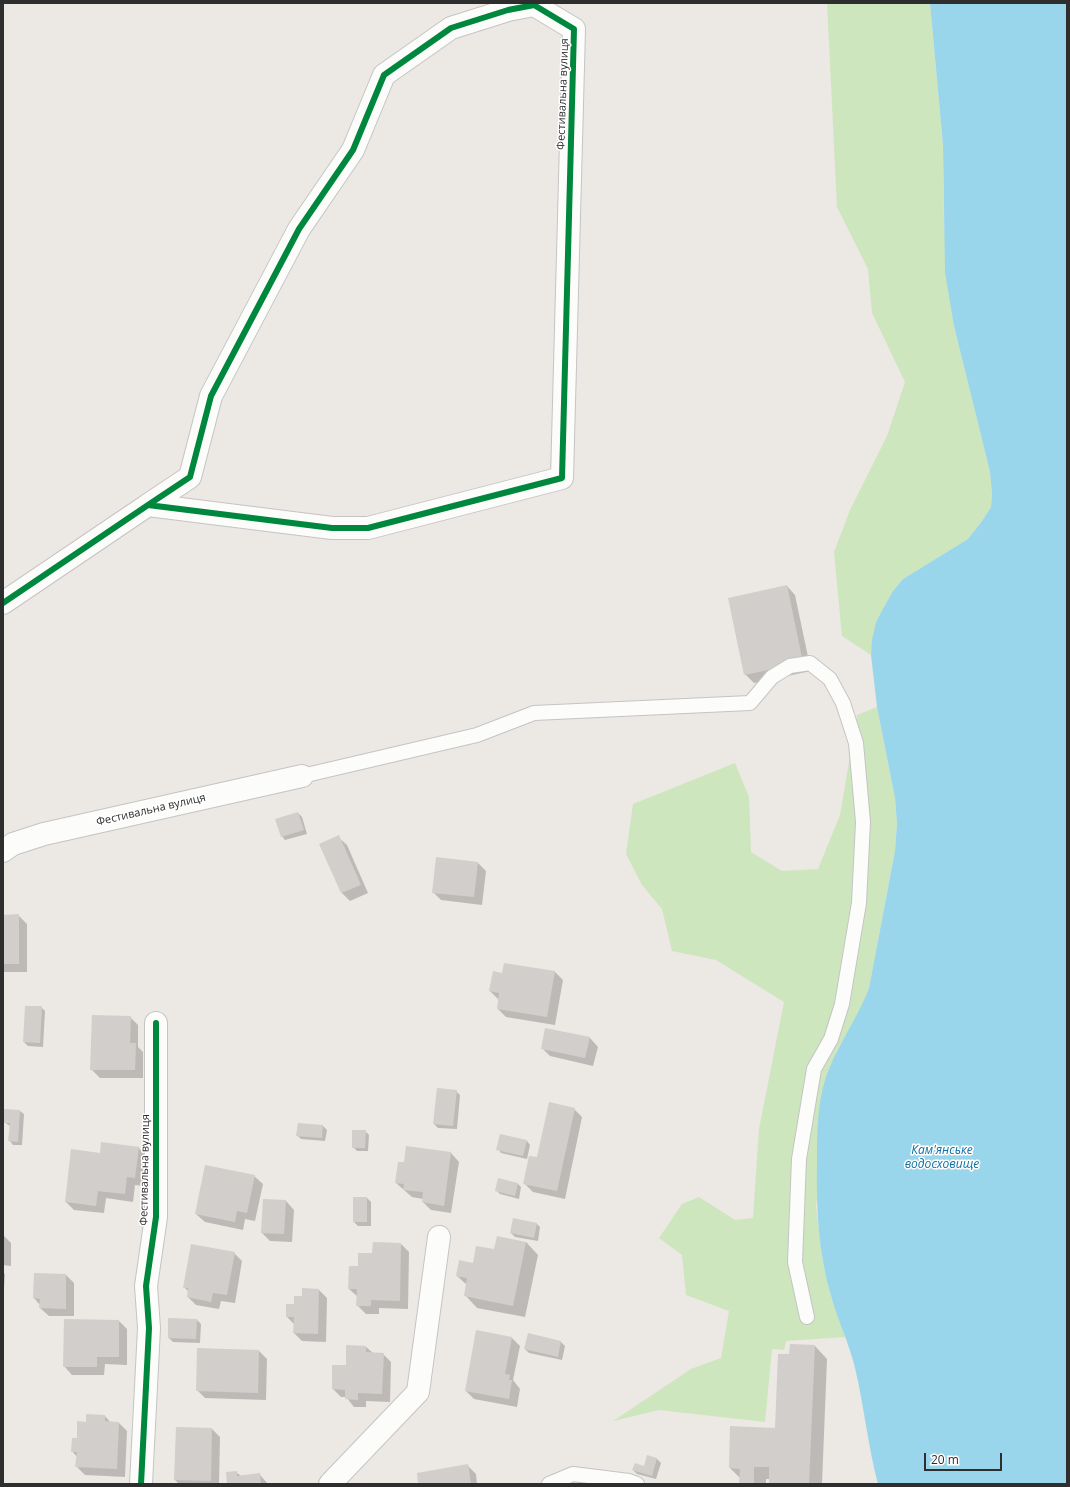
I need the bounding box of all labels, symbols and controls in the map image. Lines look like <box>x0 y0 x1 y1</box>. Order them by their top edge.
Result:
street label: Фестивальна вулиця <box>554 38 572 150</box>
street label: Фестивальна вулиця <box>95 791 207 829</box>
street label: Фестивальна вулиця <box>137 1114 153 1226</box>
water label: Кам'янське водосховище <box>905 1144 979 1172</box>
scale bar <box>926 1445 1004 1471</box>
text: 20 m <box>931 1451 959 1468</box>

